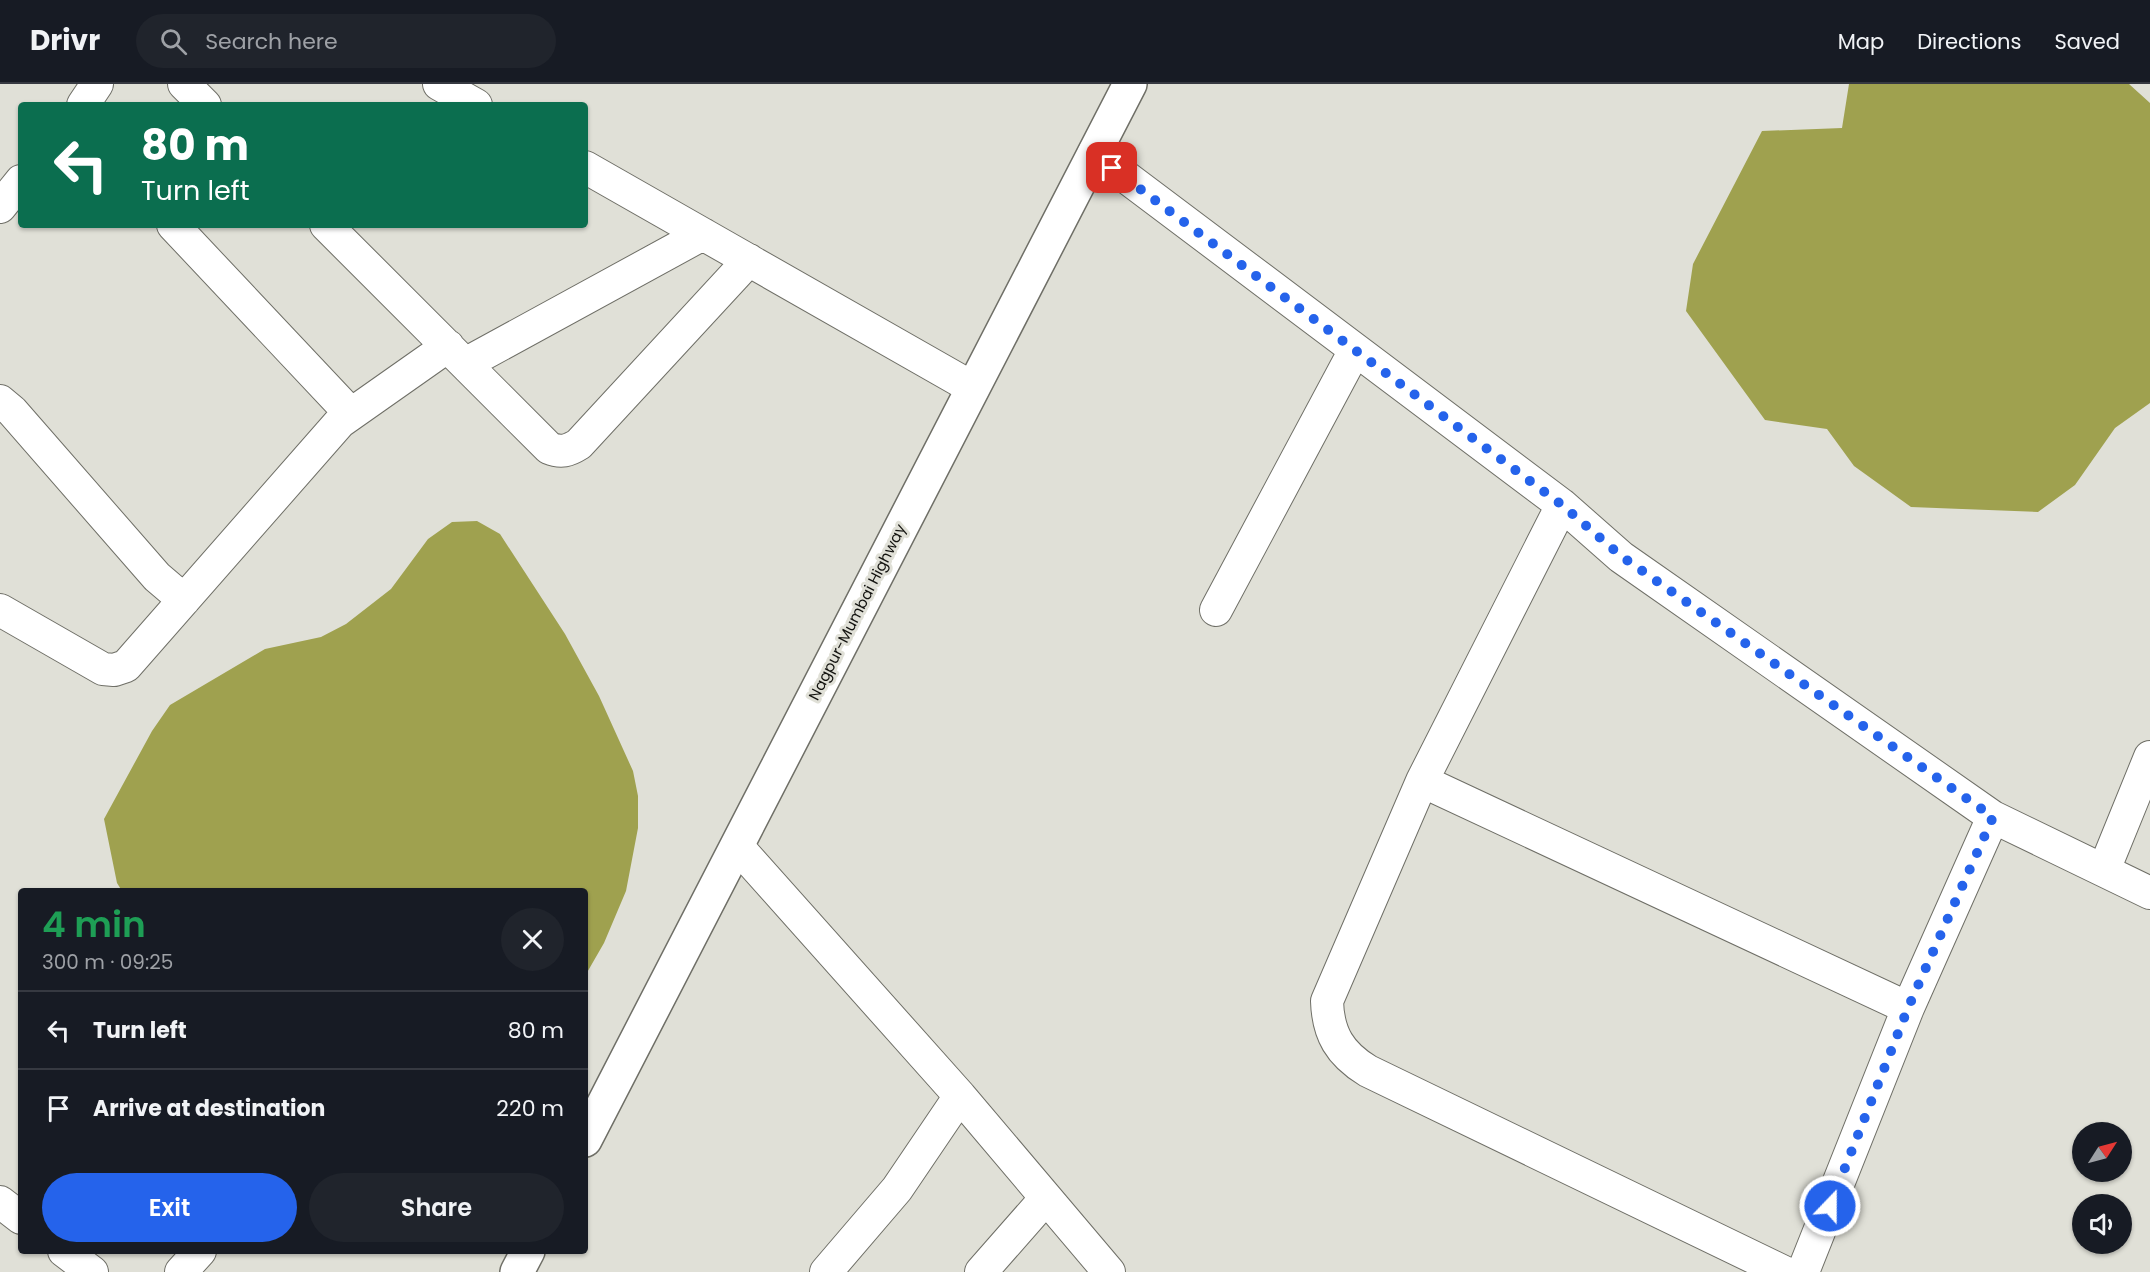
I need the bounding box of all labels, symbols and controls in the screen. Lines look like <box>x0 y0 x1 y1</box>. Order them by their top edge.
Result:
search box <box>136 14 556 68</box>
text: Drivr <box>30 21 100 60</box>
icon: search <box>157 25 190 58</box>
text: Search here <box>205 26 338 57</box>
text: Map <box>1838 27 1884 56</box>
text: Directions <box>1917 27 2021 56</box>
text: Saved <box>2054 27 2120 56</box>
text: 80 m <box>141 116 249 175</box>
icon: left <box>42 126 120 204</box>
pin <box>1086 142 1137 193</box>
icon: arrive <box>1095 151 1128 184</box>
text: Turn left <box>141 172 250 209</box>
street label: Nagpur-Mumbai Highway <box>803 520 911 704</box>
text: 4 min <box>42 899 146 950</box>
button: close <box>501 908 564 971</box>
text: 300 m · 09:25 <box>42 948 173 976</box>
icon: left <box>42 1014 75 1047</box>
text: Turn left <box>93 1015 187 1046</box>
text: 80 m <box>508 1015 564 1046</box>
icon: arrive <box>42 1092 75 1125</box>
text: Arrive at destination <box>93 1093 325 1124</box>
text: 220 m <box>496 1093 564 1124</box>
north arrow <box>2072 1122 2132 1182</box>
map controls <box>2072 1122 2132 1254</box>
button: Exit <box>42 1173 297 1242</box>
button: Share <box>309 1173 564 1242</box>
position arrow <box>1798 1174 1862 1238</box>
button: sound <box>2072 1194 2132 1254</box>

